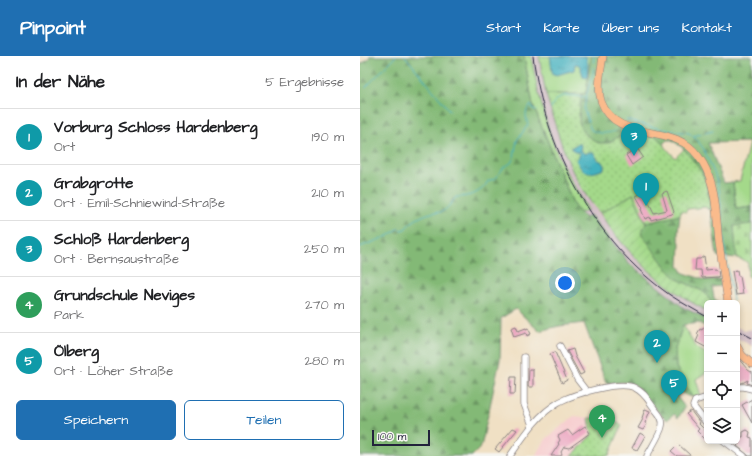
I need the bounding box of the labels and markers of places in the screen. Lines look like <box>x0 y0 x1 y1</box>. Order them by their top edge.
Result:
pin: 3 <box>621 123 647 156</box>
pin: 1 <box>633 173 659 206</box>
pin: 2 <box>644 330 670 363</box>
pin: 5 <box>661 370 687 403</box>
pin: 4 <box>589 405 615 438</box>

